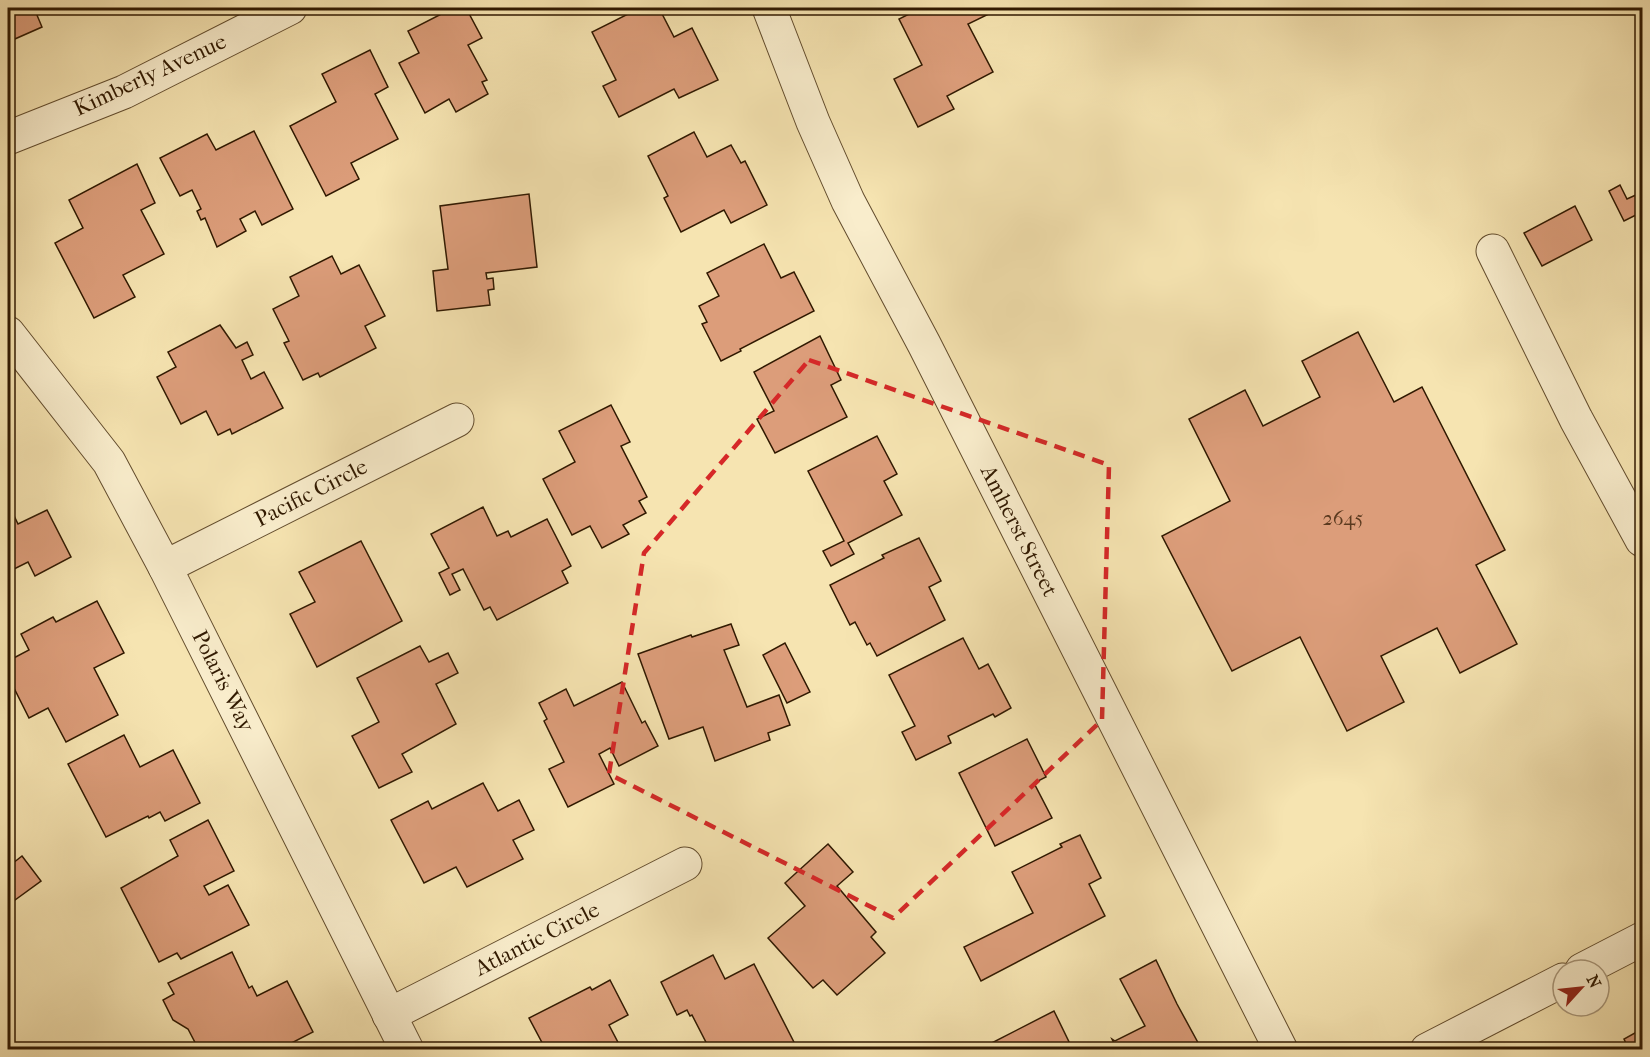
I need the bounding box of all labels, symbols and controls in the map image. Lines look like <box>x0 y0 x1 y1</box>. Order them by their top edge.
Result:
street label: Kimberly Avenue <box>70 28 231 122</box>
street label: Pacific Circle <box>250 453 372 532</box>
street label: Amherst Street <box>974 460 1063 601</box>
house number: 2645 <box>1323 507 1363 530</box>
street label: Polaris Way <box>186 626 260 737</box>
street label: Atlantic Circle <box>469 896 604 982</box>
north arrow <box>1551 958 1611 1018</box>
text: N <box>1583 972 1606 992</box>

